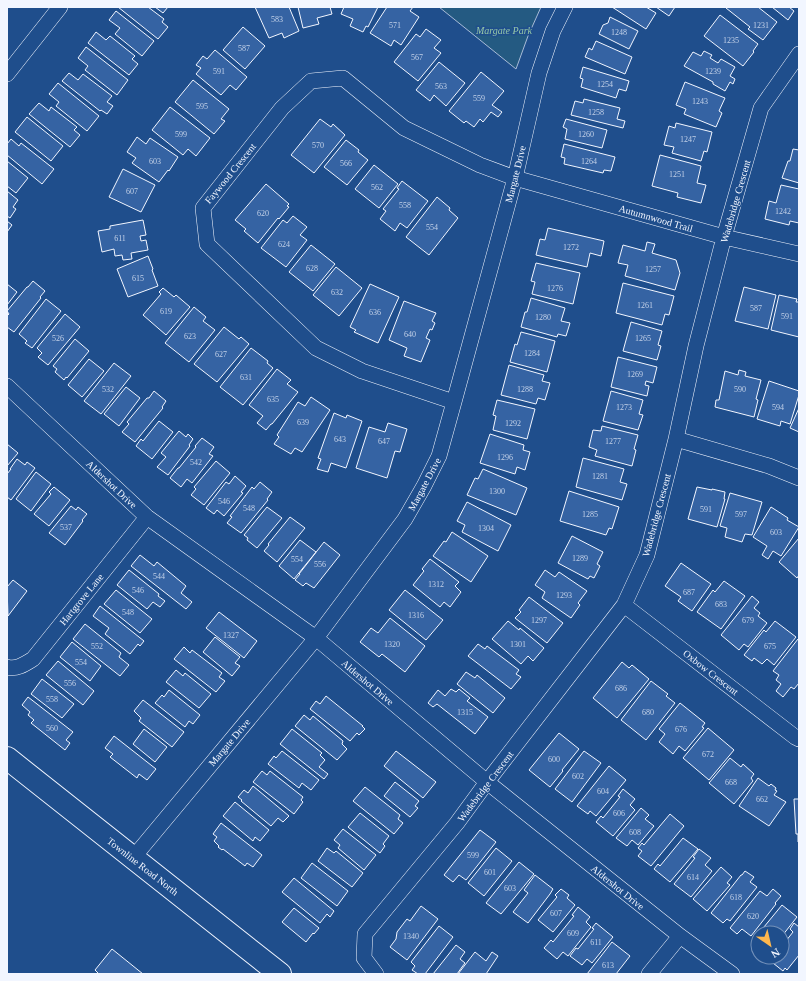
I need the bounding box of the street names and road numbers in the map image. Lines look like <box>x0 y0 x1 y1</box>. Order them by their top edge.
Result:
street label: Faywood Crescent <box>203 141 258 206</box>
street label: Margate Drive <box>503 144 528 204</box>
street label: Wadebridge Crescent <box>718 158 753 244</box>
street label: Autumnwood Trail <box>618 203 694 234</box>
street label: Margate Drive <box>406 455 443 513</box>
street label: Aldershot Drive <box>84 458 139 511</box>
street label: Wadebridge Crescent <box>640 472 673 558</box>
street label: Hartgrove Lane <box>57 571 106 627</box>
street label: Oxbow Crescent <box>681 647 741 697</box>
street label: Aldershot Drive <box>339 657 396 708</box>
street label: Margate Drive <box>206 716 253 768</box>
street label: Wadebridge Crescent <box>455 749 516 824</box>
street label: Townline Road North <box>105 835 180 898</box>
street label: Aldershot Drive <box>589 863 647 912</box>

